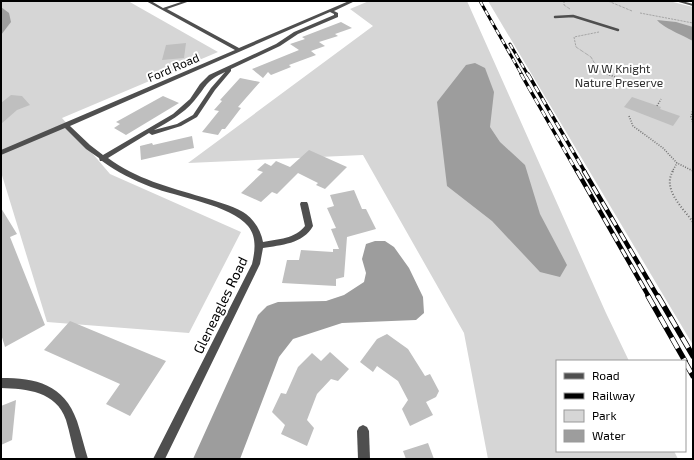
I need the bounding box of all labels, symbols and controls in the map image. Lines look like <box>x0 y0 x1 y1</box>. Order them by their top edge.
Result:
street label: Ford Road <box>145 50 201 84</box>
park label: W W Knight Nature Preserve <box>575 61 663 89</box>
street label: Gleneagles Road <box>189 254 251 356</box>
legend <box>556 360 686 452</box>
text: Road <box>592 368 620 382</box>
text: Railway <box>592 388 636 402</box>
text: Park <box>592 408 617 422</box>
text: Water <box>592 428 626 442</box>

